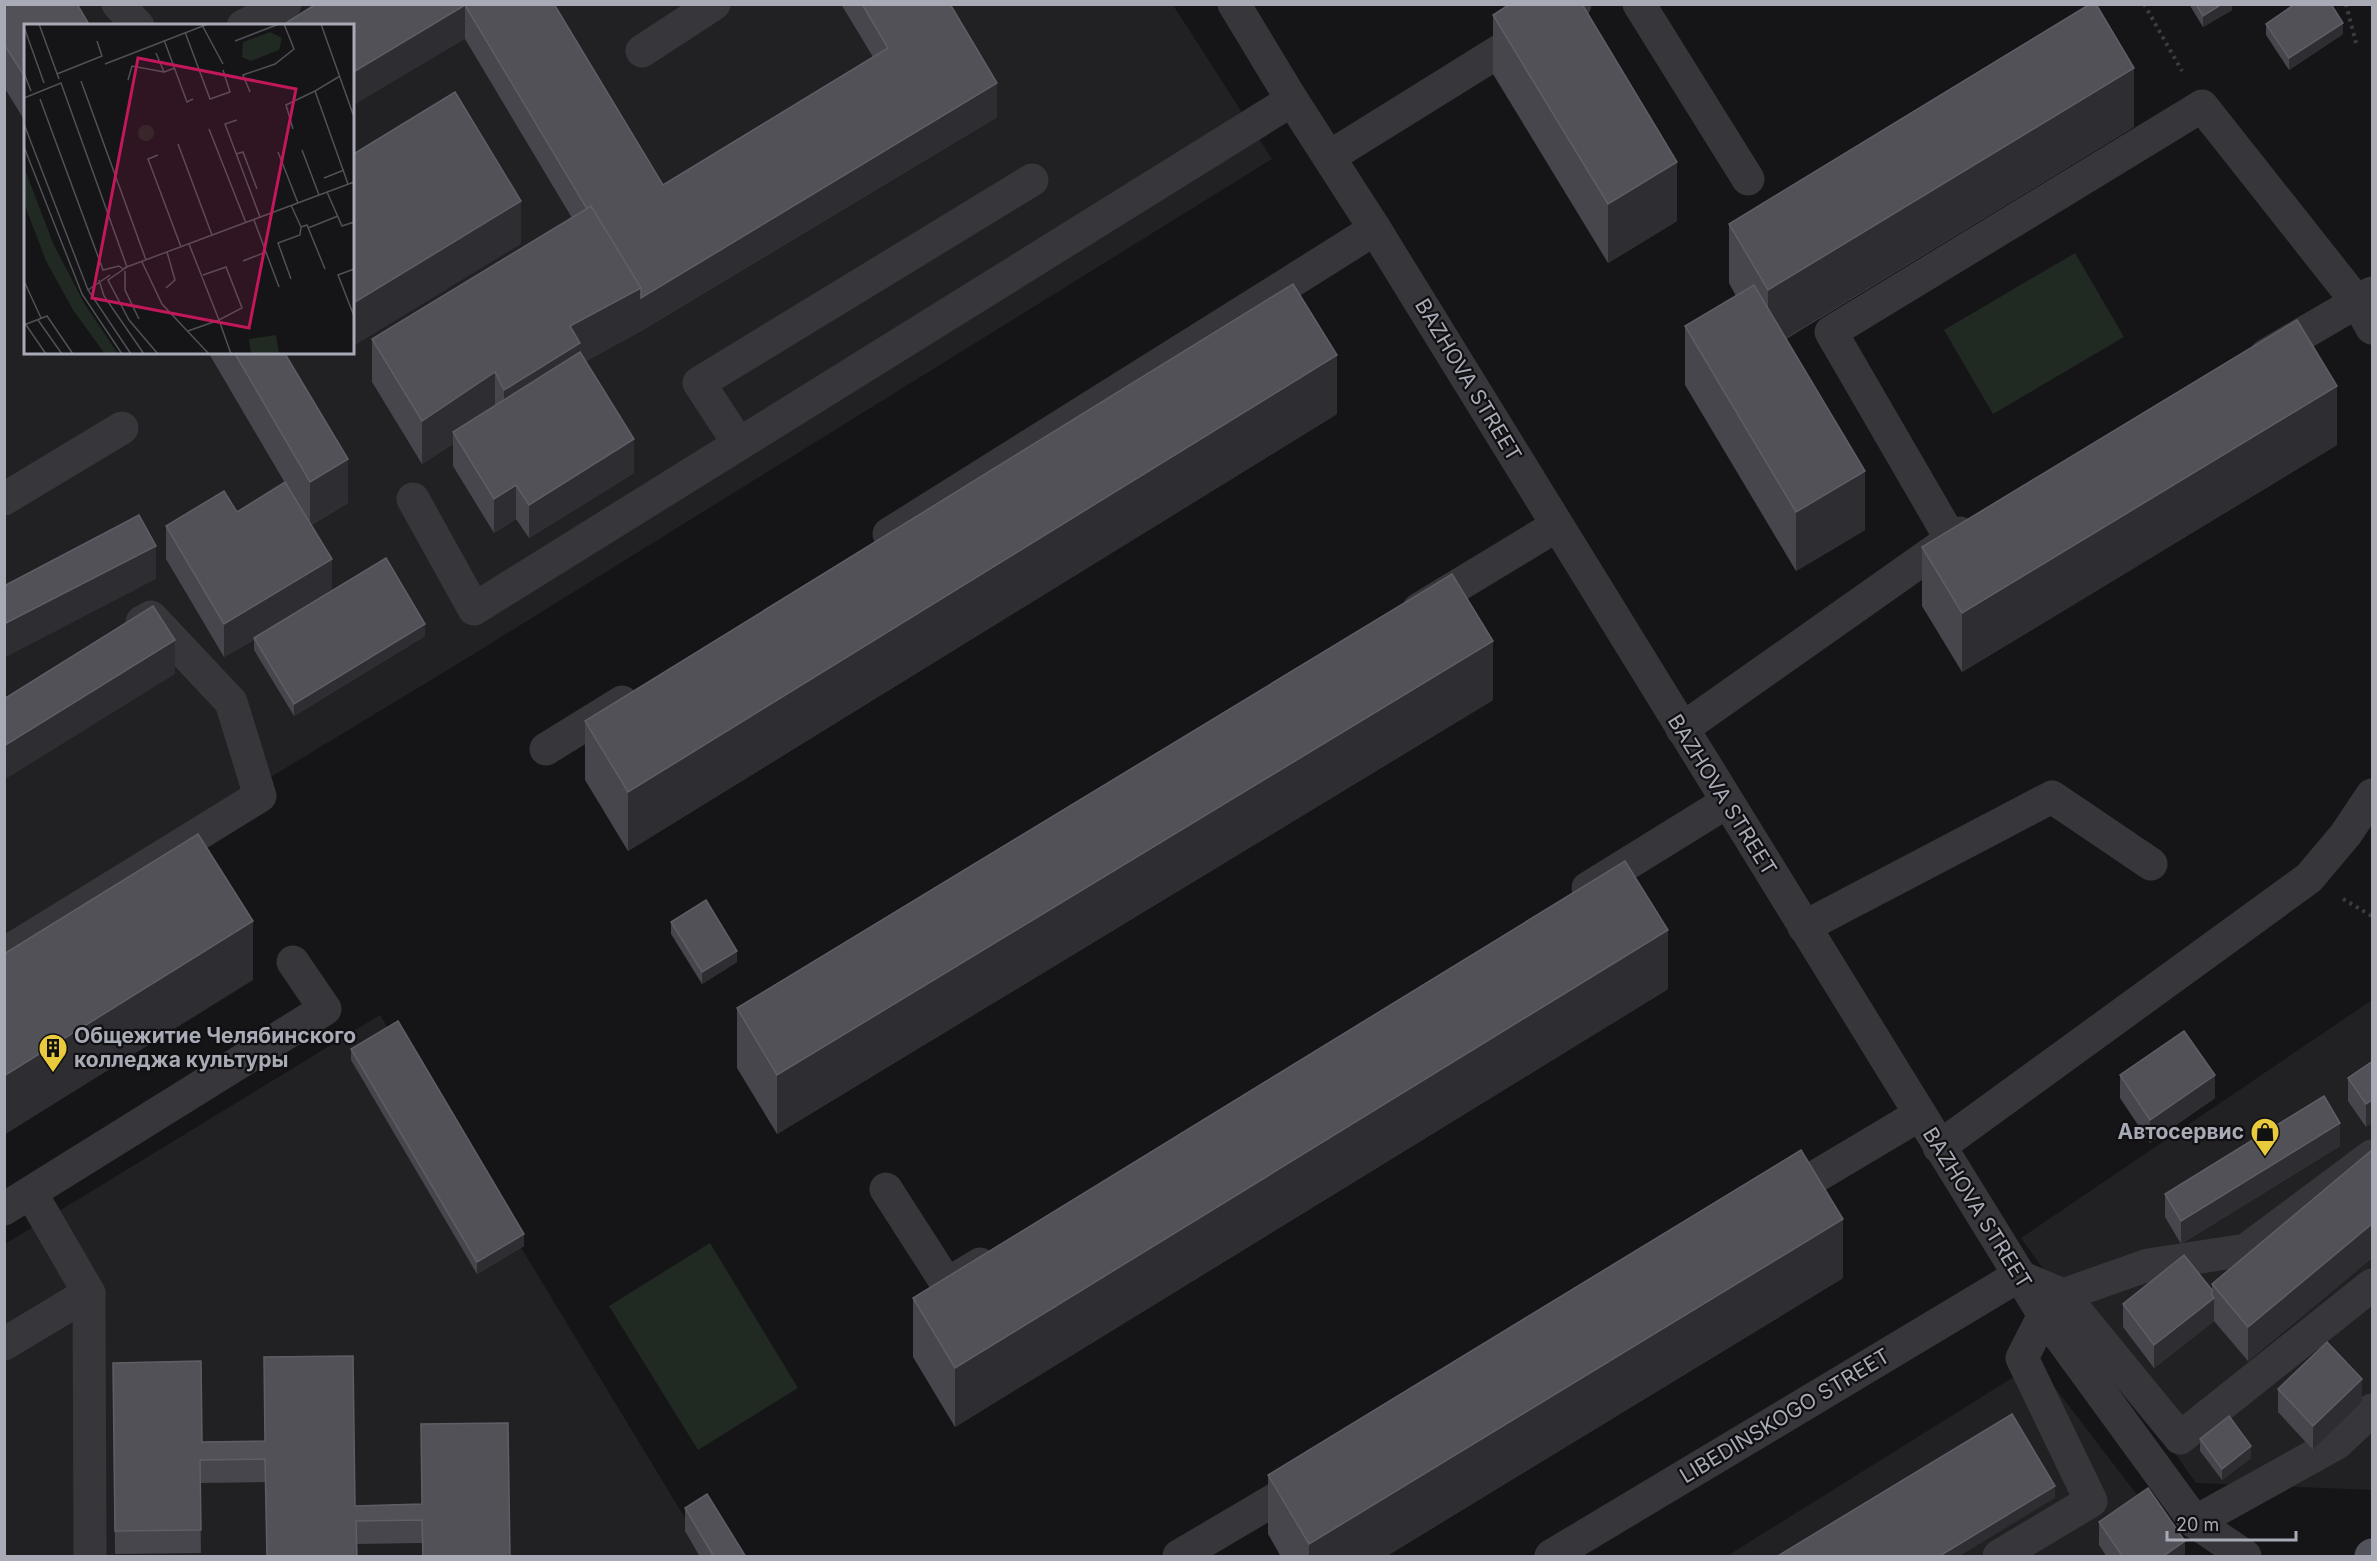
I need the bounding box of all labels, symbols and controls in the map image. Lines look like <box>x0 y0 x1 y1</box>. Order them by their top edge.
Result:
inset map <box>24 24 354 354</box>
street label: BAZHOVA STREET <box>1410 294 1527 466</box>
street label: BAZHOVA STREET <box>1663 710 1782 880</box>
place label: Общежитие Челябинского колледжа культуры <box>74 1023 356 1072</box>
building icon: Общежитие Челябинского колледжа культуры <box>37 1032 69 1074</box>
shop icon: Автосервис <box>2249 1116 2281 1158</box>
place label: Автосервис <box>2117 1119 2244 1144</box>
street label: BAZHOVA STREET <box>1918 1123 2037 1293</box>
street label: LIBEDINSKOGO STREET <box>1675 1343 1894 1488</box>
scale bar <box>2167 1504 2296 1542</box>
text: 20 m <box>2176 1514 2219 1535</box>

